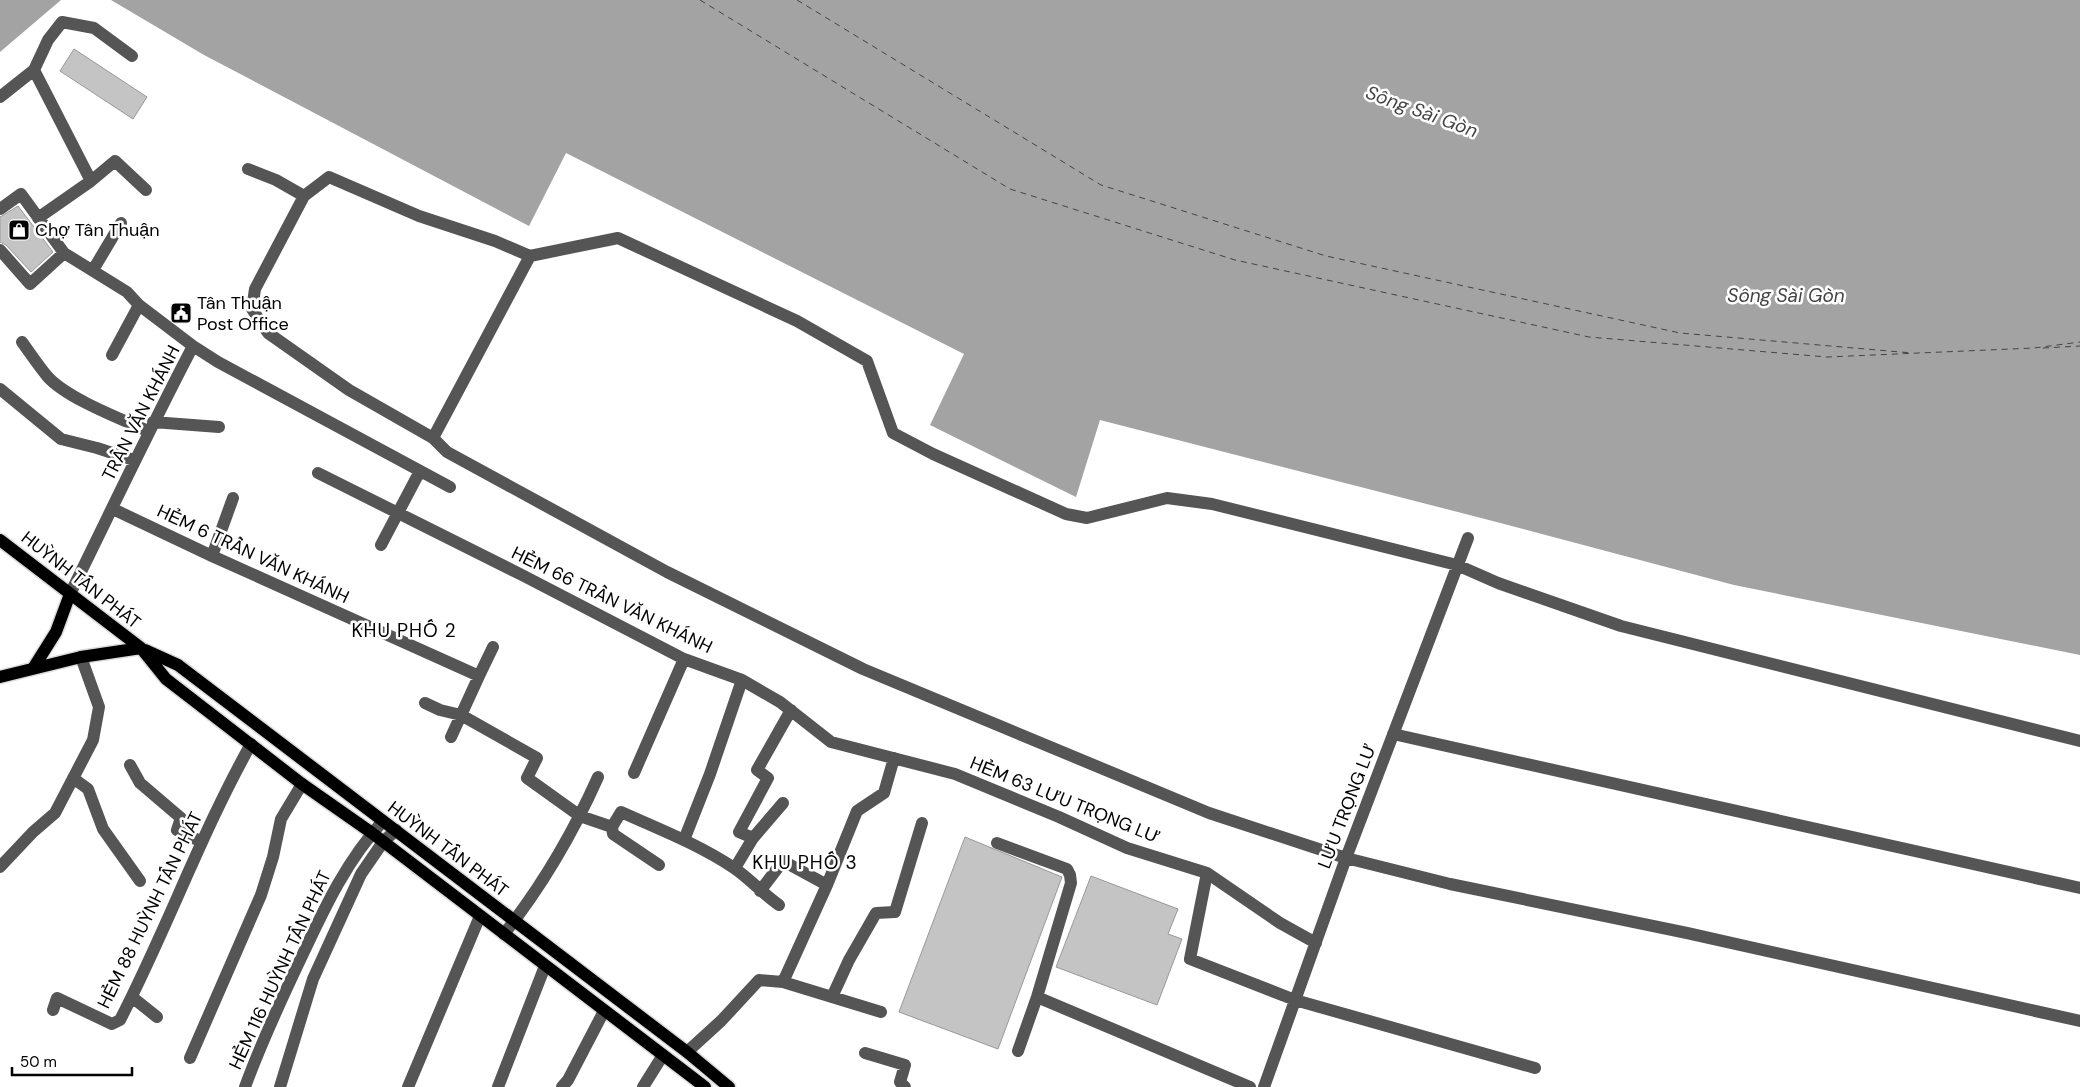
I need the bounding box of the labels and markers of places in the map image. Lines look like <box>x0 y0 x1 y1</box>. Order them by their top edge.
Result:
shop icon: Chợ Tân Thuận <box>7 218 31 242</box>
place label: Chợ Tân Thuận <box>35 218 160 242</box>
place label: Tân Thuận Post Office <box>197 291 289 336</box>
public building icon: Tân Thuận Post Office <box>169 301 193 325</box>

